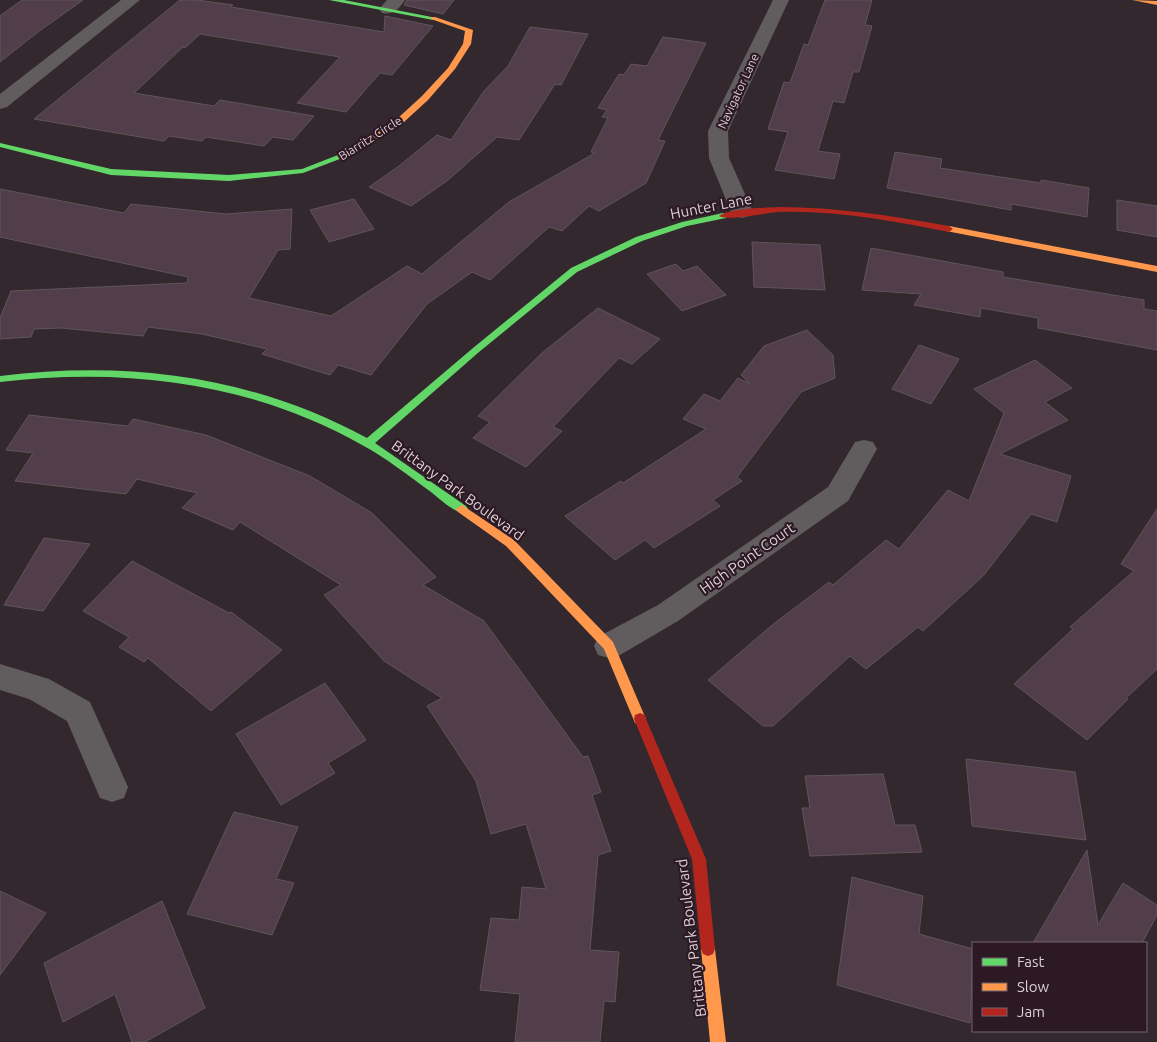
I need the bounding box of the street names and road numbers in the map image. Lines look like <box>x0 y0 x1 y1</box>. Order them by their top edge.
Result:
street label: Navigator Lane <box>715 51 761 131</box>
street label: Biarritz Circle <box>336 113 404 163</box>
street label: Hunter Lane <box>669 190 753 222</box>
street label: Brittany Park Boulevard <box>389 436 527 544</box>
street label: High Point Court <box>696 519 798 597</box>
street label: Brittany Park Boulevard <box>673 858 709 1018</box>

